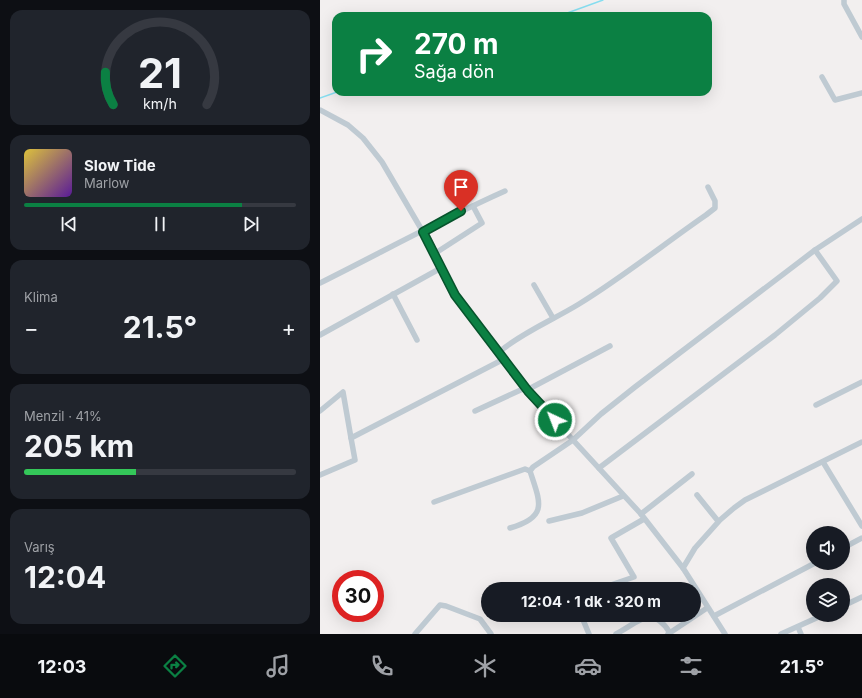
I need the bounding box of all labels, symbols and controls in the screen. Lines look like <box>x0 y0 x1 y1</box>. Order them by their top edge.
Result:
text: 270 m <box>414 27 499 61</box>
icon: right <box>348 28 400 80</box>
text: 21 <box>138 48 182 98</box>
text: Sağa dön <box>414 61 494 82</box>
text: km/h <box>143 95 177 112</box>
text: Slow Tide <box>84 156 156 175</box>
pin <box>444 170 478 211</box>
text: Marlow <box>84 175 130 191</box>
icon: arrive <box>450 176 472 198</box>
icon: previous <box>58 213 80 235</box>
icon: pause <box>149 213 171 235</box>
icon: next <box>240 213 262 235</box>
text: Klima <box>24 289 58 305</box>
text: 21.5° <box>123 309 197 345</box>
text: − <box>24 315 39 341</box>
text: + <box>281 315 296 341</box>
position arrow <box>534 399 576 441</box>
text: Menzil · 41% <box>24 408 102 424</box>
text: 205 km <box>24 428 134 464</box>
map controls <box>806 526 850 622</box>
button: sound <box>806 526 850 570</box>
text: Varış <box>24 539 55 555</box>
text: 12:04 <box>24 559 106 595</box>
speed limit sign: 30 <box>332 570 384 622</box>
button: layers <box>806 578 850 622</box>
text: 12:04 · 1 dk · 320 m <box>521 592 661 611</box>
icon: directions <box>161 652 189 680</box>
icon: music <box>264 652 292 680</box>
icon: phone <box>368 652 396 680</box>
icon: climate <box>471 652 499 680</box>
icon: car <box>574 652 602 680</box>
icon: filters <box>677 652 705 680</box>
text: 12:03 <box>38 656 86 677</box>
text: 21.5° <box>780 656 824 677</box>

